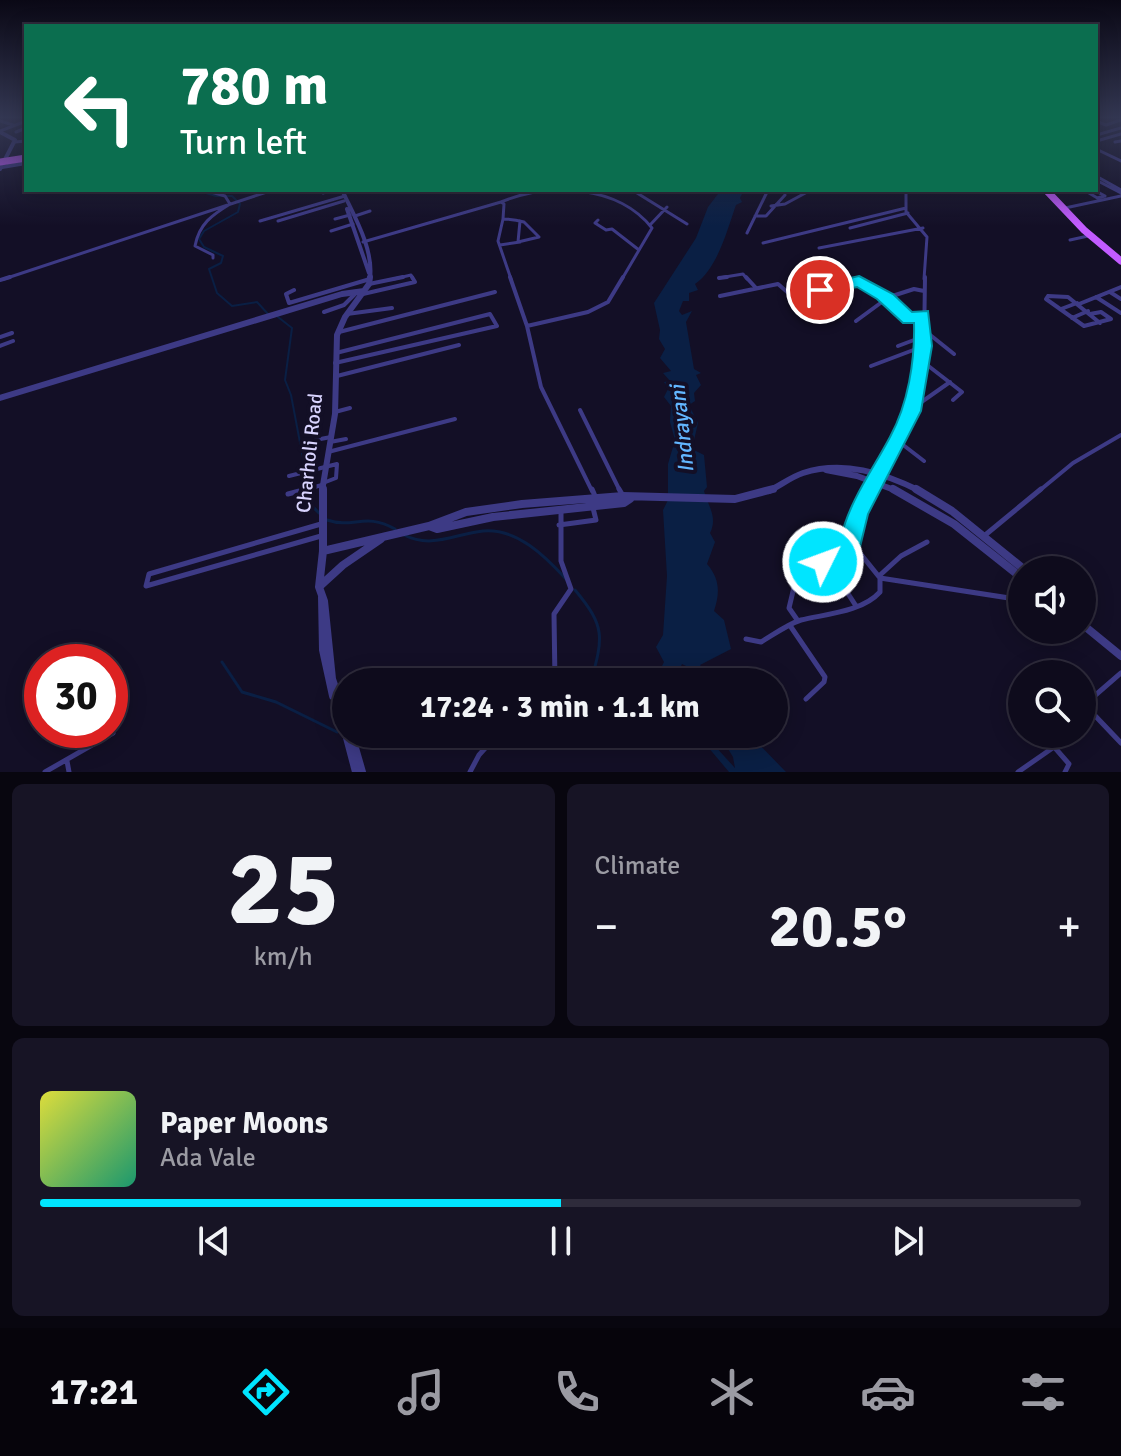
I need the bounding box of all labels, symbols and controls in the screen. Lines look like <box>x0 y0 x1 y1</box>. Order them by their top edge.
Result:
text: 780 m <box>180 51 328 120</box>
icon: left <box>48 56 152 160</box>
text: Turn left <box>180 120 307 165</box>
pin <box>786 256 854 324</box>
icon: arrive <box>798 268 842 312</box>
water label: Indrayani <box>663 382 700 474</box>
street label: Charholi Road <box>291 392 328 514</box>
position arrow <box>781 520 865 604</box>
map controls <box>1008 556 1096 748</box>
button: sound <box>1008 556 1096 644</box>
speed limit sign: 30 <box>24 644 128 748</box>
button: search <box>1008 660 1096 748</box>
text: 17:24 · 3 min · 1.1 km <box>420 689 700 726</box>
text: 25 <box>227 825 339 953</box>
text: Climate <box>595 850 680 882</box>
text: 20.5° <box>769 890 907 964</box>
text: − <box>595 900 618 954</box>
text: + <box>1057 900 1081 954</box>
text: km/h <box>254 941 313 973</box>
text: Paper Moons <box>160 1105 328 1142</box>
text: Ada Vale <box>160 1142 256 1174</box>
icon: previous <box>192 1219 236 1263</box>
icon: pause <box>539 1219 583 1263</box>
icon: next <box>886 1219 930 1263</box>
icon: directions <box>238 1364 294 1420</box>
icon: music <box>393 1364 449 1420</box>
icon: phone <box>549 1364 605 1420</box>
icon: climate <box>704 1364 760 1420</box>
icon: car <box>860 1364 916 1420</box>
icon: filters <box>1015 1364 1071 1420</box>
text: 17:21 <box>50 1370 138 1415</box>

